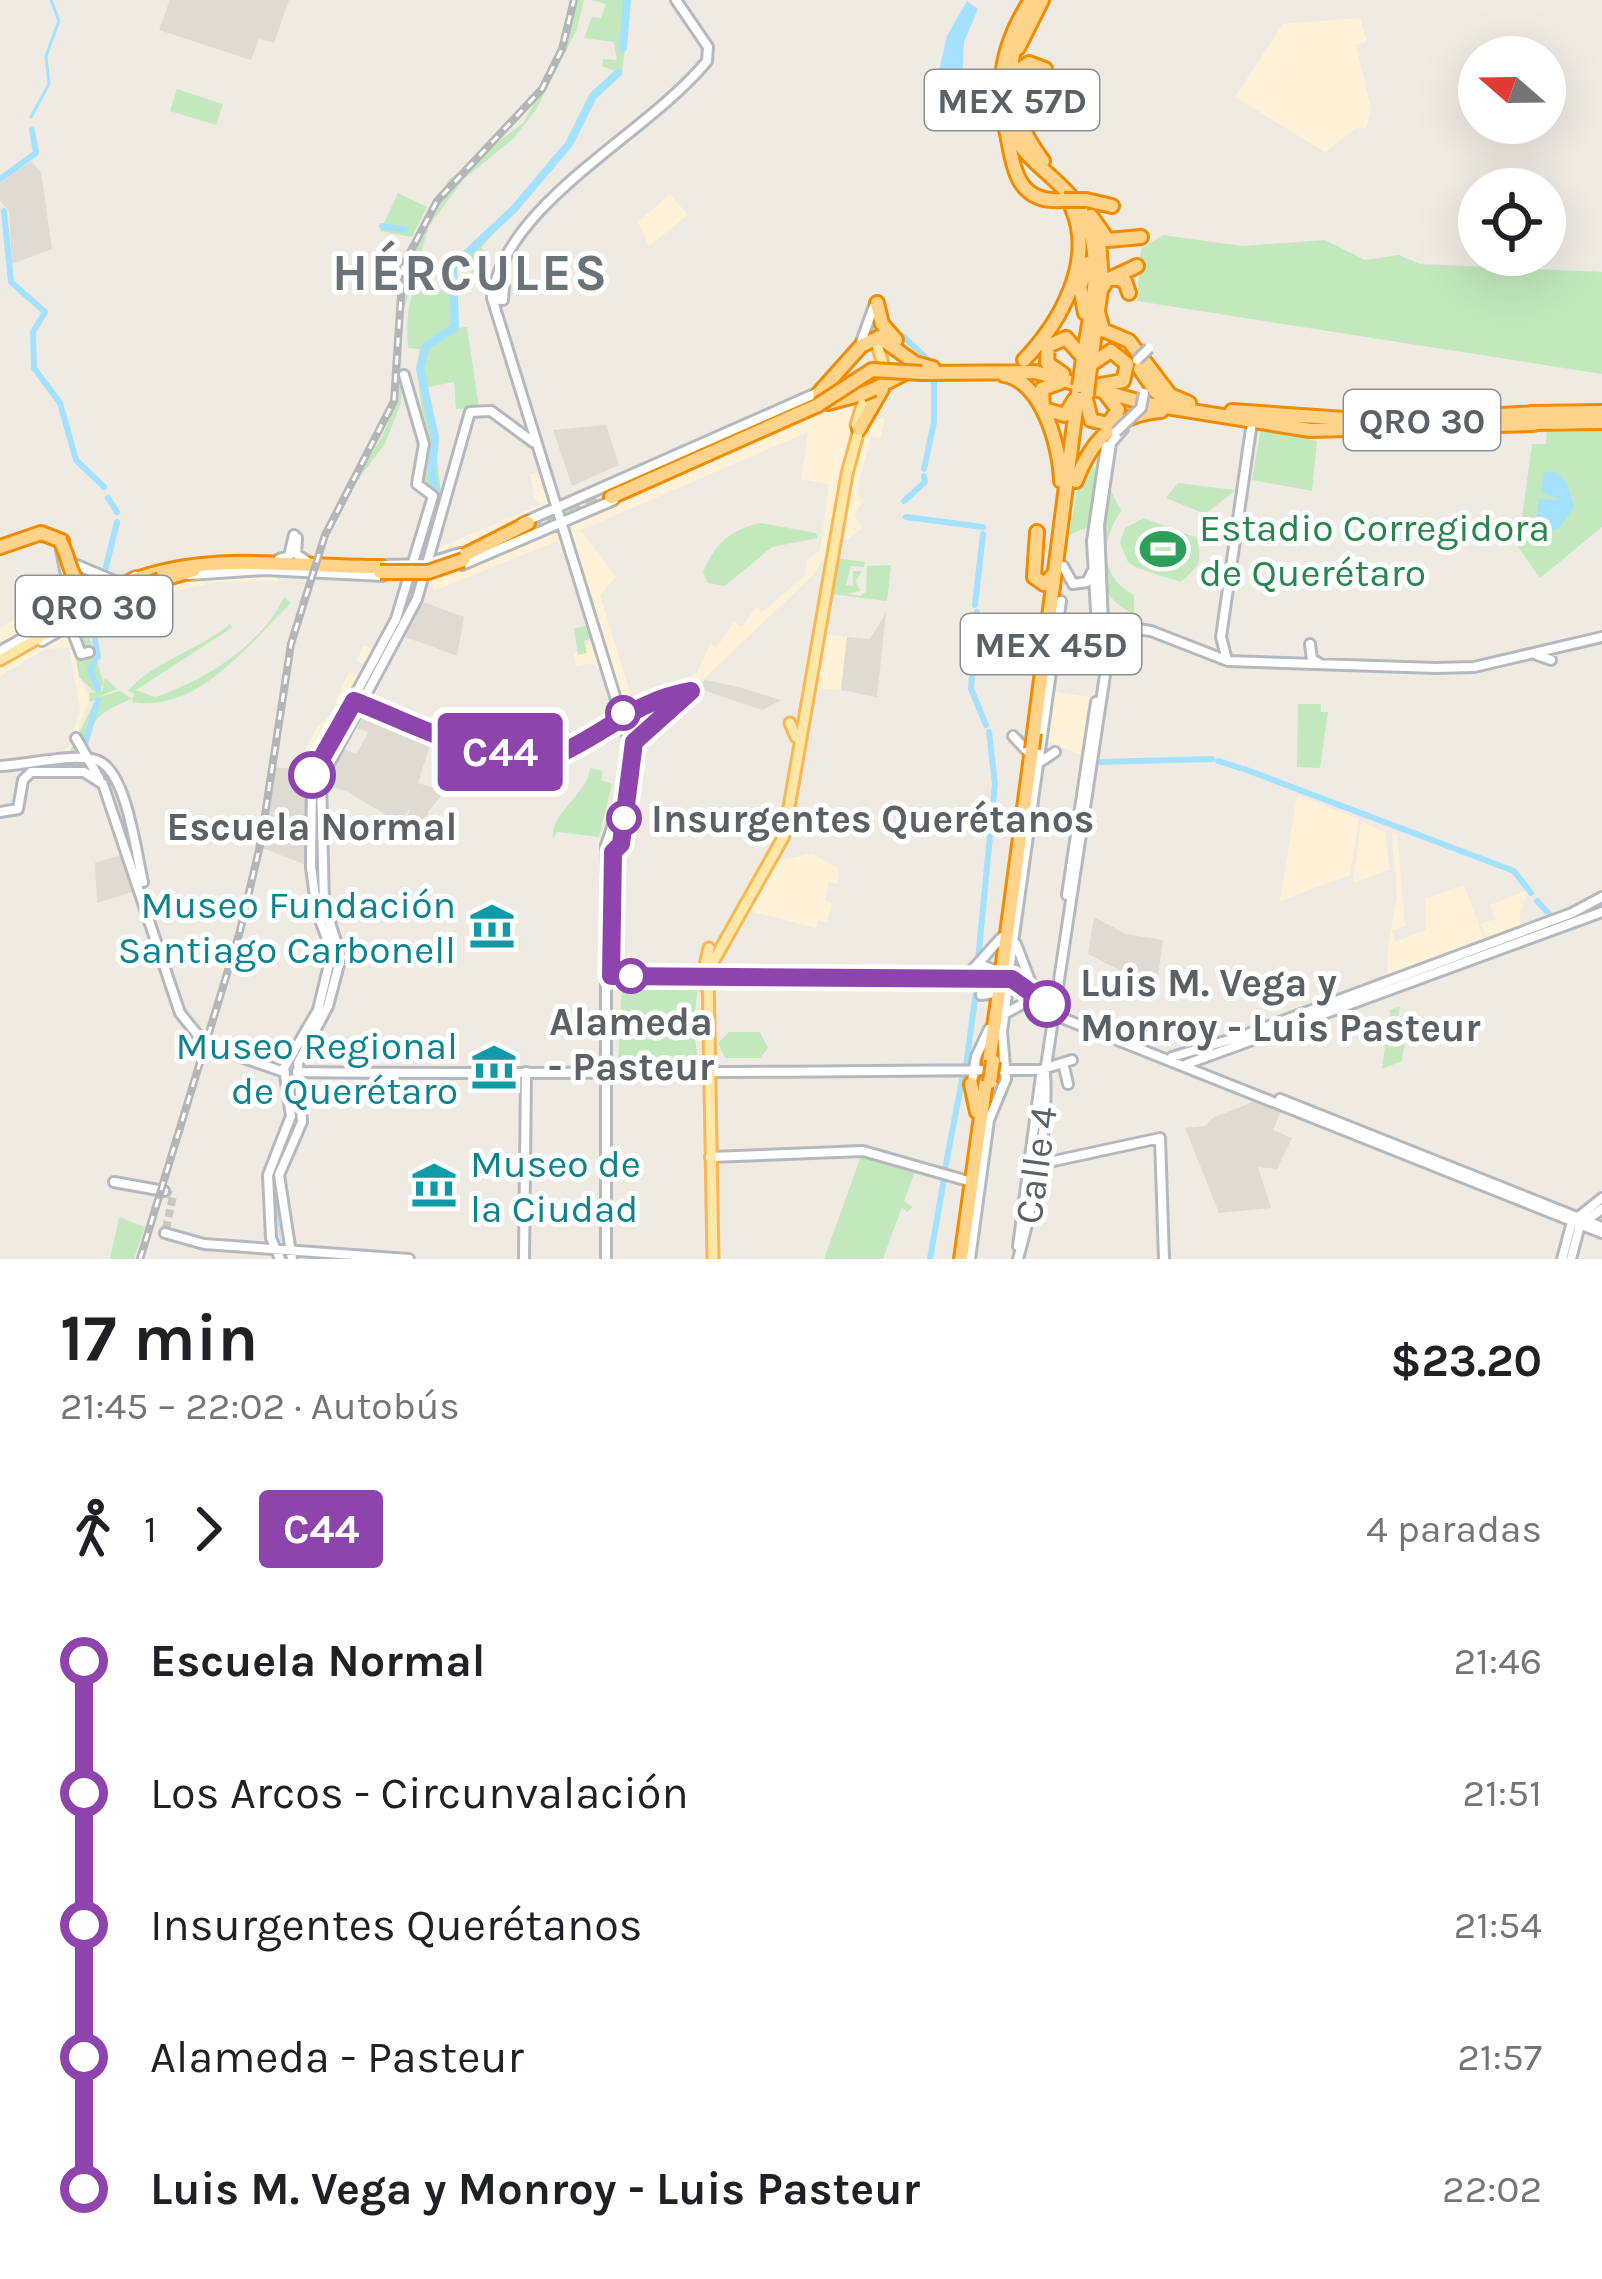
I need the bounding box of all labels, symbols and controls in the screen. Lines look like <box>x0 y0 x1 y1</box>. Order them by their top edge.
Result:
north arrow <box>1458 36 1566 144</box>
map controls <box>1458 36 1566 276</box>
road number: MEX 57D <box>925 70 1099 130</box>
button: locate <box>1458 168 1566 276</box>
district label: HÉRCULES <box>332 240 610 303</box>
road number: QRO 30 <box>1344 390 1500 450</box>
place label: Estadio Corregidora de Querétaro <box>1199 505 1550 596</box>
sports icon: Estadio Corregidora de Querétaro <box>1138 524 1188 574</box>
road number: QRO 30 <box>16 576 172 636</box>
road number: MEX 45D <box>961 614 1141 674</box>
unlabelled marker <box>607 697 639 729</box>
line badge: C44 <box>431 713 569 791</box>
text: C44 <box>462 727 538 777</box>
marker: Escuela Normal <box>290 753 334 797</box>
place label: Insurgentes Querétanos <box>651 796 1094 842</box>
marker: Insurgentes Querétanos <box>608 802 640 834</box>
place label: Escuela Normal <box>167 804 457 850</box>
place label: Museo Fundación Santiago Carbonell <box>118 882 456 973</box>
museum icon: Museo Fundación Santiago Carbonell <box>467 901 517 951</box>
marker: Alameda - Pasteur <box>615 960 647 992</box>
place label: Luis M. Vega y Monroy - Luis Pasteur <box>1080 960 1481 1051</box>
marker: Luis M. Vega y Monroy - Luis Pasteur <box>1025 982 1069 1026</box>
place label: Alameda - Pasteur <box>548 999 715 1090</box>
place label: Museo Regional de Querétaro <box>175 1023 458 1114</box>
museum icon: Museo Regional de Querétaro <box>469 1042 519 1092</box>
street label: Calle 4 <box>1005 1103 1067 1227</box>
place label: Museo de la Ciudad <box>470 1141 641 1232</box>
museum icon: Museo de la Ciudad <box>409 1160 459 1210</box>
text: 17 min <box>60 1299 258 1377</box>
text: $23.20 <box>1390 1335 1542 1387</box>
text: 21:45 – 22:02 · Autobús <box>60 1383 460 1429</box>
icon: walk <box>60 1496 126 1562</box>
icon: forward <box>175 1496 241 1562</box>
text: C44 <box>283 1504 359 1554</box>
text: 1 <box>144 1506 157 1552</box>
text: 4 paradas <box>1366 1506 1542 1552</box>
text: Escuela Normal <box>150 1635 486 1687</box>
text: 21:46 <box>1453 1638 1542 1684</box>
text: Los Arcos - Circunvalación <box>150 1767 689 1819</box>
text: 21:51 <box>1463 1770 1542 1816</box>
text: Insurgentes Querétanos <box>150 1899 642 1951</box>
text: 21:54 <box>1454 1902 1542 1948</box>
text: Alameda - Pasteur <box>150 2031 524 2083</box>
text: 21:57 <box>1457 2034 1542 2080</box>
text: Luis M. Vega y Monroy - Luis Pasteur <box>150 2163 920 2215</box>
text: 22:02 <box>1442 2166 1542 2212</box>

